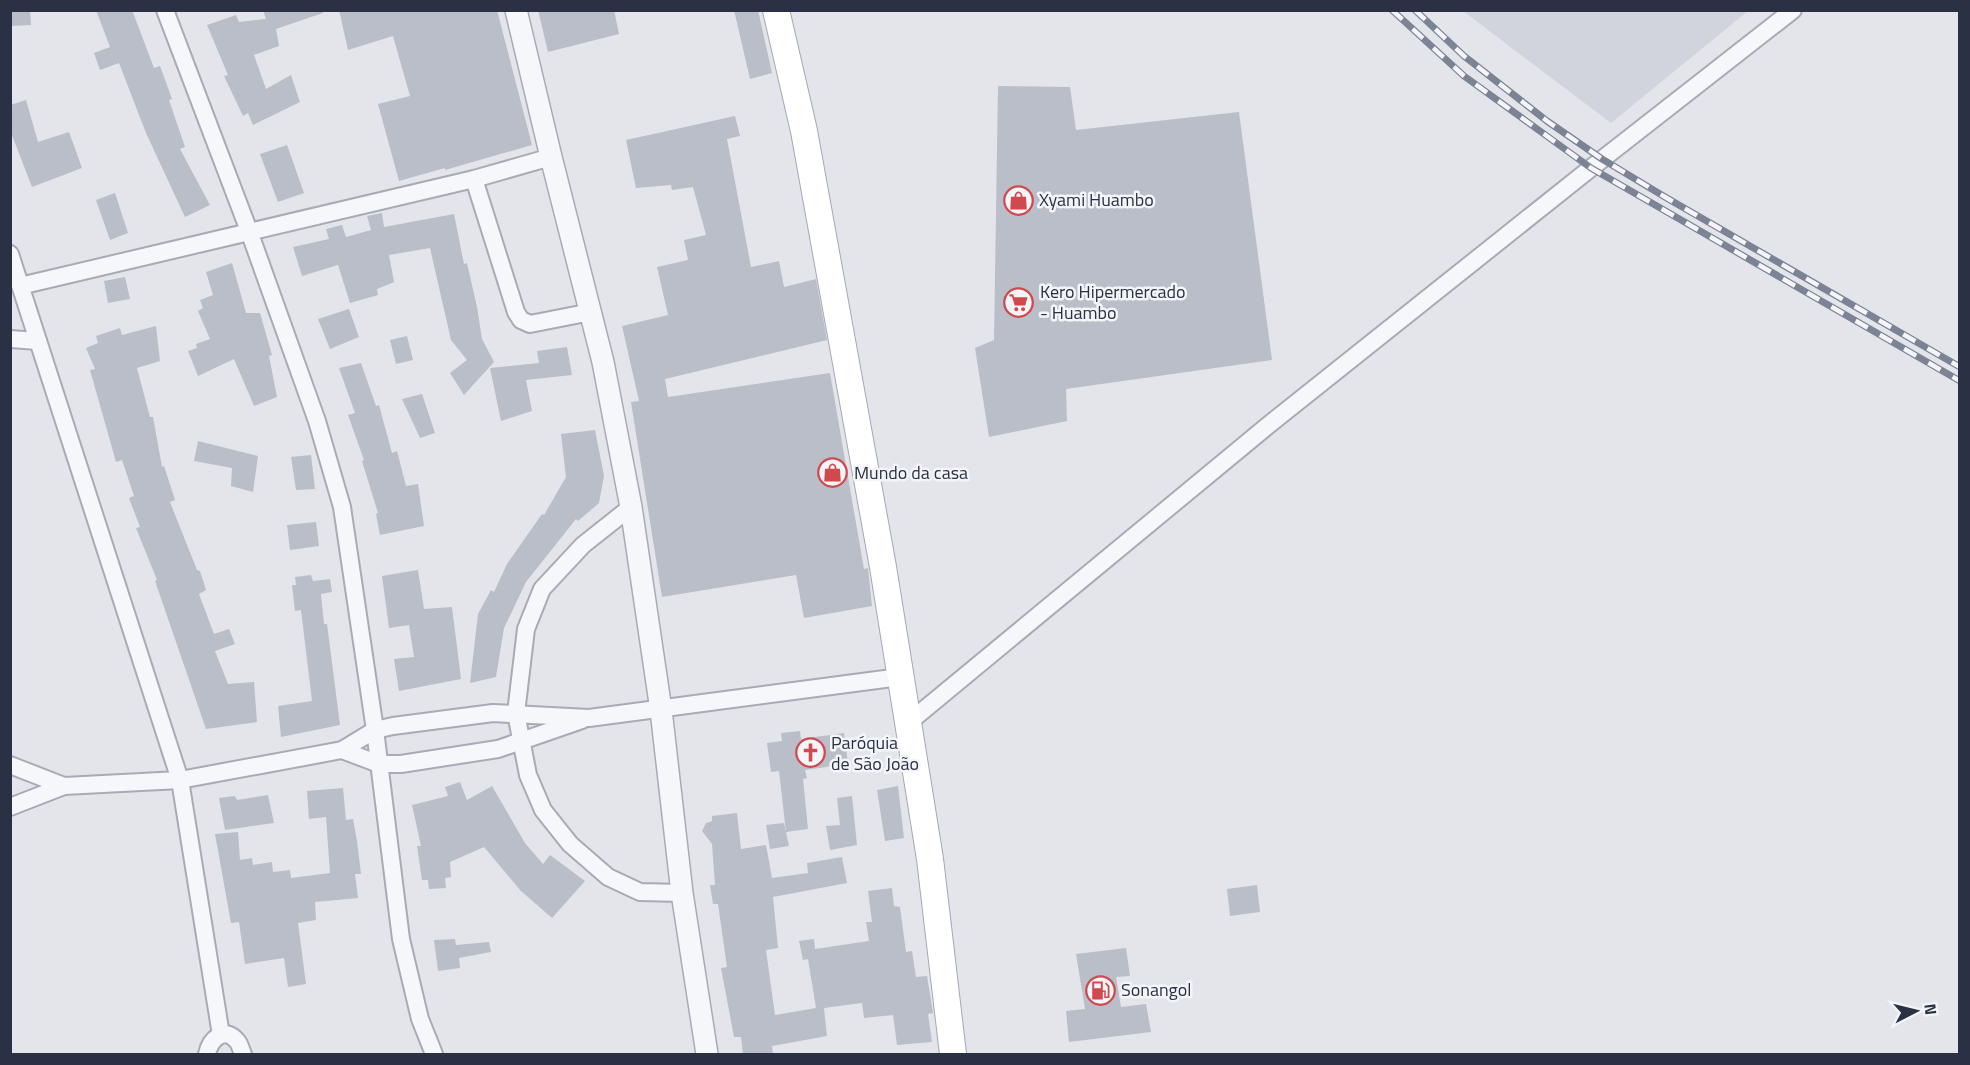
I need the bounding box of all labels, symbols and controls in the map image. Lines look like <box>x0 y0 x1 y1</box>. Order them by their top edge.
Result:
shop icon: Xyami Huambo <box>1002 184 1034 216</box>
place label: Xyami Huambo <box>1039 186 1154 213</box>
place label: Kero Hipermercado - Huambo <box>1040 278 1186 326</box>
supermarket icon: Kero Hipermercado - Huambo <box>1003 286 1035 318</box>
shop icon: Mundo da casa <box>817 457 849 489</box>
place label: Mundo da casa <box>854 459 968 486</box>
place label: Paróquia de São João <box>831 729 919 777</box>
church icon: Paróquia de São João <box>794 737 826 769</box>
fuel station icon: Sonangol <box>1084 974 1116 1006</box>
place label: Sonangol <box>1121 976 1192 1003</box>
north arrow <box>1886 981 1946 1041</box>
text: N <box>1918 1002 1943 1016</box>

